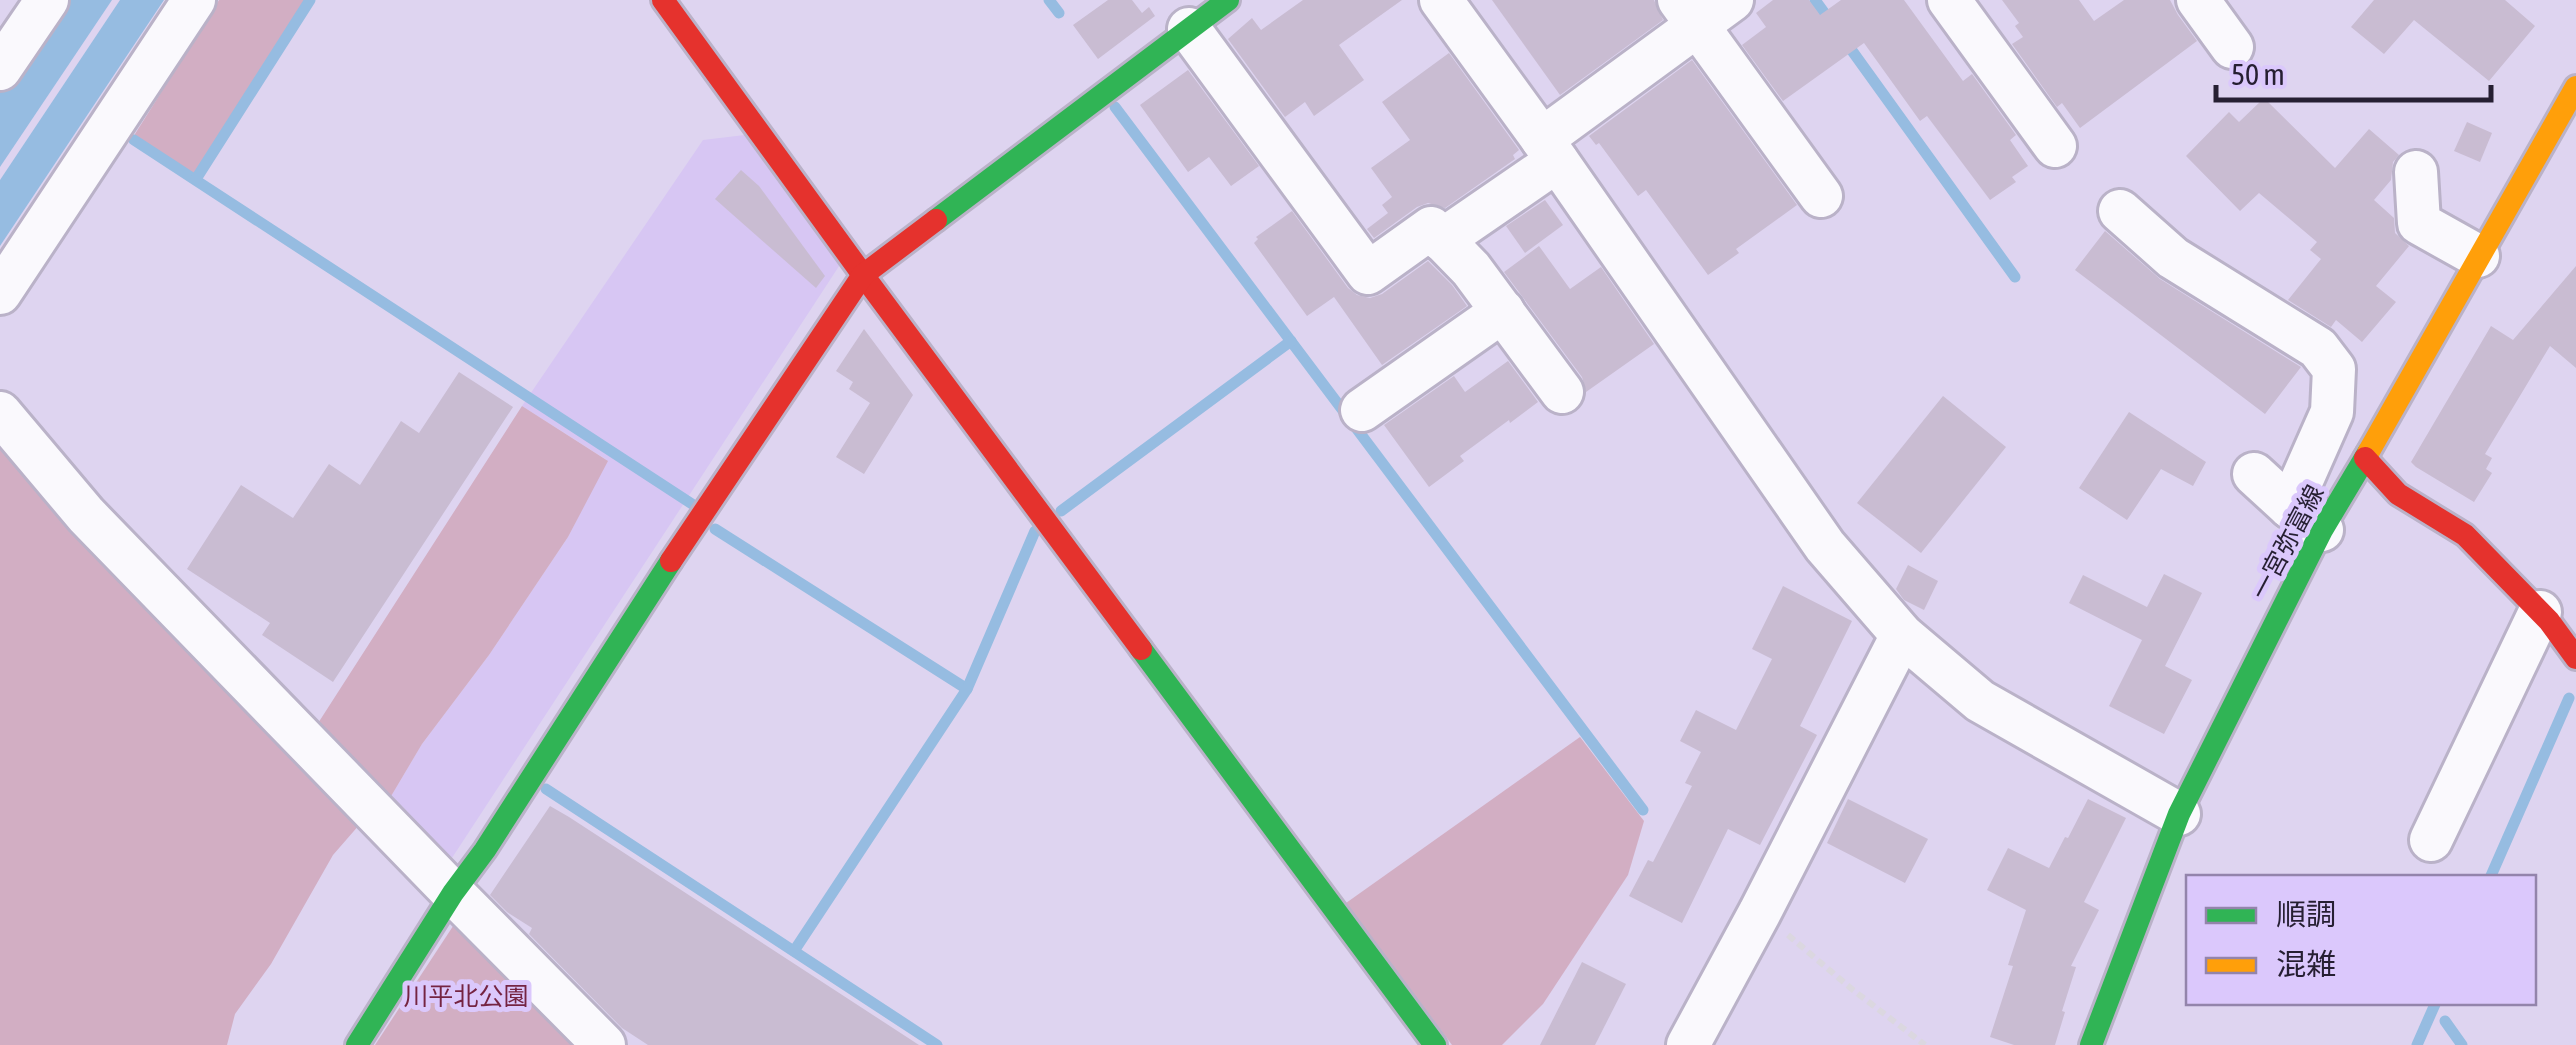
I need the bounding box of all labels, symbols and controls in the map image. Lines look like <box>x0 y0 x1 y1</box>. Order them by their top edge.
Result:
scale bar <box>2216 40 2491 102</box>
text: 50 m <box>2231 57 2285 91</box>
street label: 一宮弥富線 <box>2245 480 2329 604</box>
legend <box>2186 875 2536 1005</box>
text: 順調 <box>2276 897 2336 931</box>
text: 混雑 <box>2276 947 2336 981</box>
park label: 川平北公園 <box>403 982 529 1010</box>

